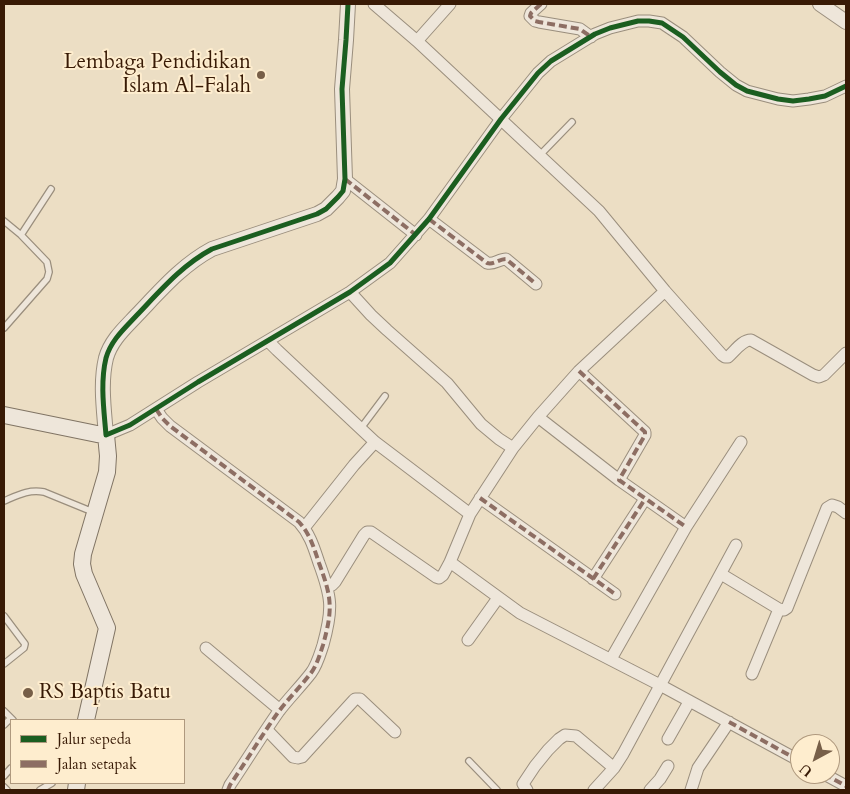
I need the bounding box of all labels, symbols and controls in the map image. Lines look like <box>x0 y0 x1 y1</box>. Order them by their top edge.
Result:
place label: Lembaga Pendidikan Islam Al-Falah <box>64 50 251 100</box>
marker: Lembaga Pendidikan Islam Al-Falah <box>255 69 267 81</box>
place label: RS Baptis Batu <box>39 680 171 706</box>
marker: RS Baptis Batu <box>21 686 35 700</box>
legend <box>10 719 185 784</box>
text: Jalur sepeda <box>57 729 131 749</box>
north arrow <box>790 734 840 784</box>
text: Jalan setapak <box>57 754 137 774</box>
text: U <box>795 759 816 781</box>

